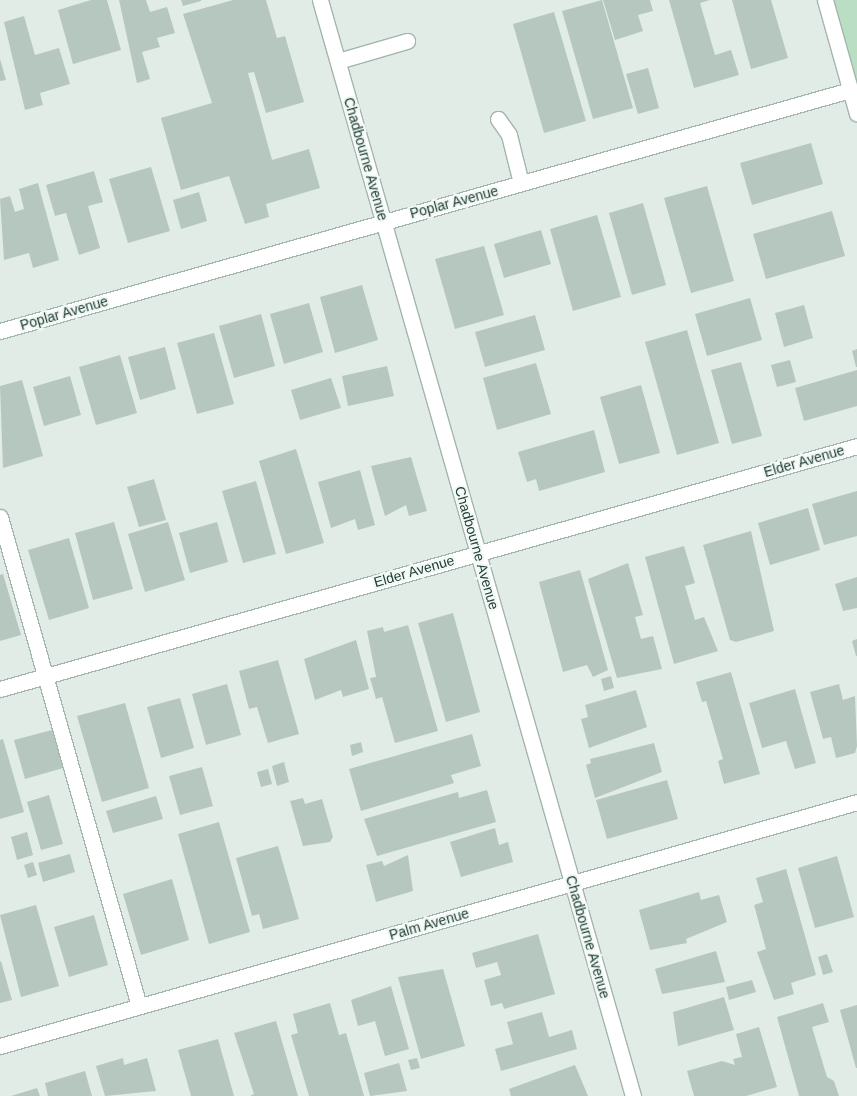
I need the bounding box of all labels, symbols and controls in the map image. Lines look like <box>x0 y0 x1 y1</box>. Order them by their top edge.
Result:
street label: Chadbourne Avenue <box>340 95 392 223</box>
street label: Poplar Avenue <box>408 182 500 222</box>
street label: Poplar Avenue <box>18 292 110 334</box>
street label: Elder Avenue <box>761 441 847 481</box>
street label: Chadbourne Avenue <box>451 484 503 612</box>
street label: Elder Avenue <box>371 551 457 591</box>
street label: Chadbourne Avenue <box>562 873 614 1001</box>
street label: Palm Avenue <box>387 904 471 944</box>

